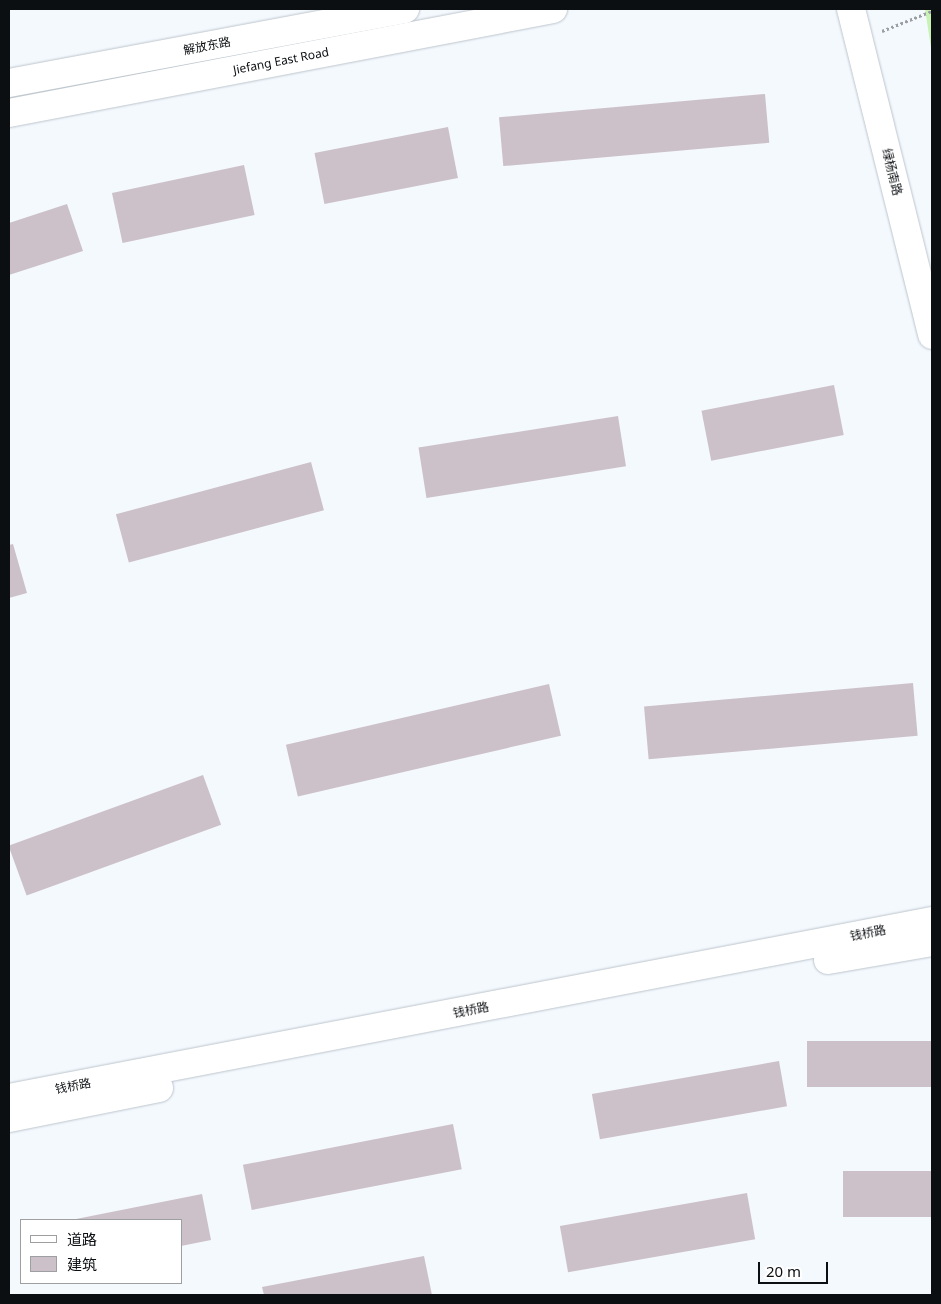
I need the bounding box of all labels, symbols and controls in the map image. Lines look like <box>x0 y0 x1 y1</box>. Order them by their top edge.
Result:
street label: 解放东路 <box>182 34 232 58</box>
street label: Jiefang East Road <box>232 45 330 77</box>
street label: 绿杨南路 <box>879 147 905 197</box>
street label: 钱桥路 <box>849 922 887 944</box>
street label: 钱桥路 <box>452 999 490 1021</box>
street label: 钱桥路 <box>54 1075 92 1097</box>
legend <box>20 1219 182 1284</box>
text: 道路 <box>67 1229 97 1249</box>
scale bar <box>761 1252 831 1284</box>
text: 建筑 <box>67 1254 97 1274</box>
text: 20 m <box>766 1261 801 1281</box>

